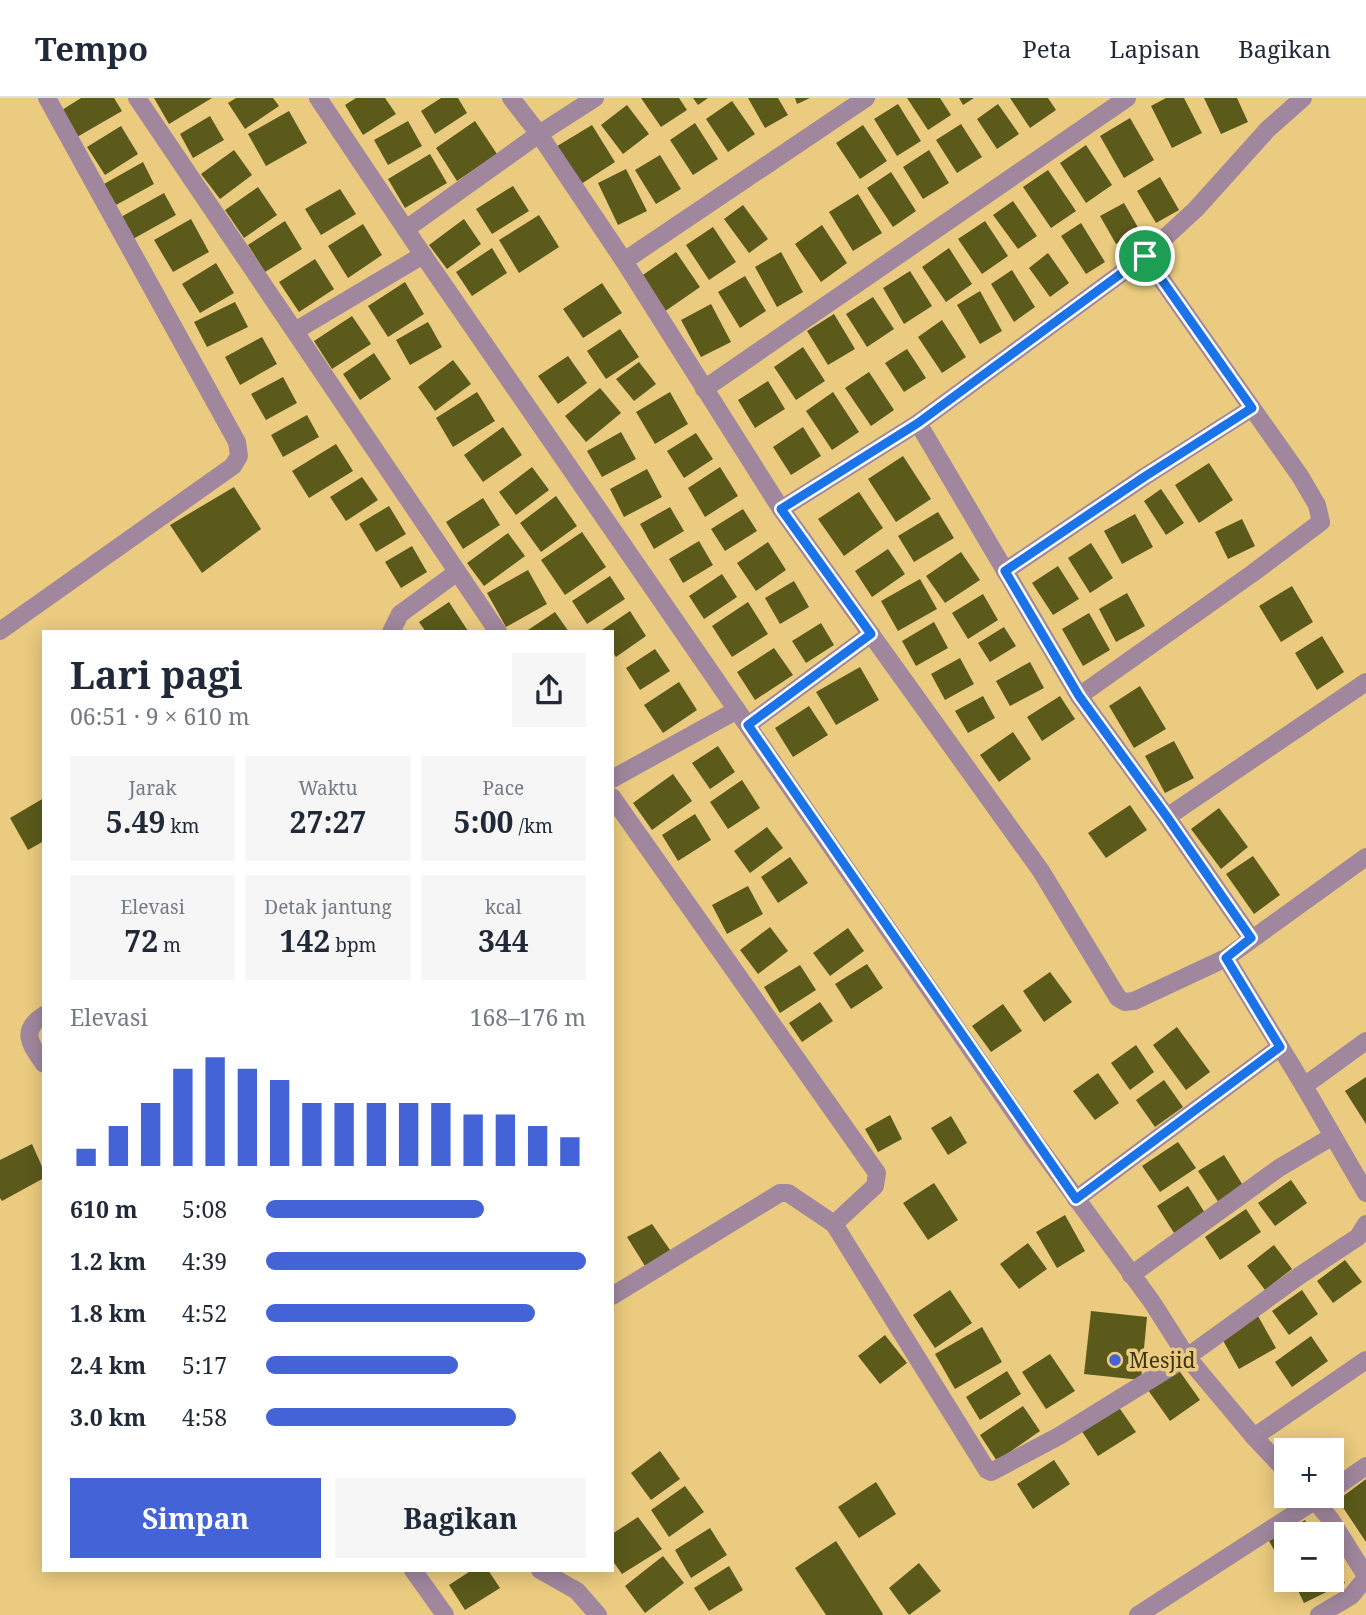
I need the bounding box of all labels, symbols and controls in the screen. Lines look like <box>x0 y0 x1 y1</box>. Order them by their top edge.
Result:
text: Tempo <box>35 26 148 71</box>
text: Peta <box>1022 32 1071 65</box>
text: Lapisan <box>1109 32 1200 65</box>
text: Bagikan <box>1238 32 1331 65</box>
pin <box>1115 226 1175 286</box>
icon: arrive <box>1126 237 1164 275</box>
text: Lari pagi <box>70 648 243 700</box>
button: share <box>512 653 586 727</box>
text: 06:51 · 9 × 610 m <box>70 700 250 732</box>
text: Jarak <box>129 775 177 801</box>
text: Waktu <box>298 775 358 801</box>
text: Pace <box>482 775 524 801</box>
text: 5.49 <box>106 801 165 842</box>
text: 27:27 <box>290 801 366 842</box>
text: 5:00 <box>454 801 514 842</box>
text: km <box>165 813 200 839</box>
text: /km <box>514 813 553 839</box>
text: Elevasi <box>121 894 185 920</box>
text: Detak jantung <box>264 894 392 920</box>
text: kcal <box>485 894 522 920</box>
text: 72 <box>124 920 158 961</box>
text: 142 <box>279 920 330 961</box>
text: 344 <box>478 920 529 961</box>
text: m <box>158 932 181 958</box>
text: bpm <box>330 932 377 958</box>
text: Elevasi <box>70 1001 148 1033</box>
text: 168–176 m <box>470 1001 586 1033</box>
text: 610 m <box>70 1193 138 1225</box>
text: 5:08 <box>182 1193 227 1225</box>
text: 1.2 km <box>70 1245 146 1277</box>
text: 4:39 <box>182 1245 227 1277</box>
text: 1.8 km <box>70 1297 146 1329</box>
text: 4:52 <box>182 1297 227 1329</box>
place label: Mesjid <box>1129 1346 1195 1374</box>
text: 2.4 km <box>70 1349 146 1381</box>
text: 5:17 <box>182 1349 227 1381</box>
marker: Mesjid <box>1107 1352 1123 1368</box>
text: 3.0 km <box>70 1401 146 1433</box>
text: 4:58 <box>182 1401 227 1433</box>
map controls <box>1274 1438 1344 1592</box>
button: + <box>1274 1438 1344 1508</box>
button: Simpan <box>70 1478 321 1558</box>
button: Bagikan <box>335 1478 586 1558</box>
button: − <box>1274 1522 1344 1592</box>

